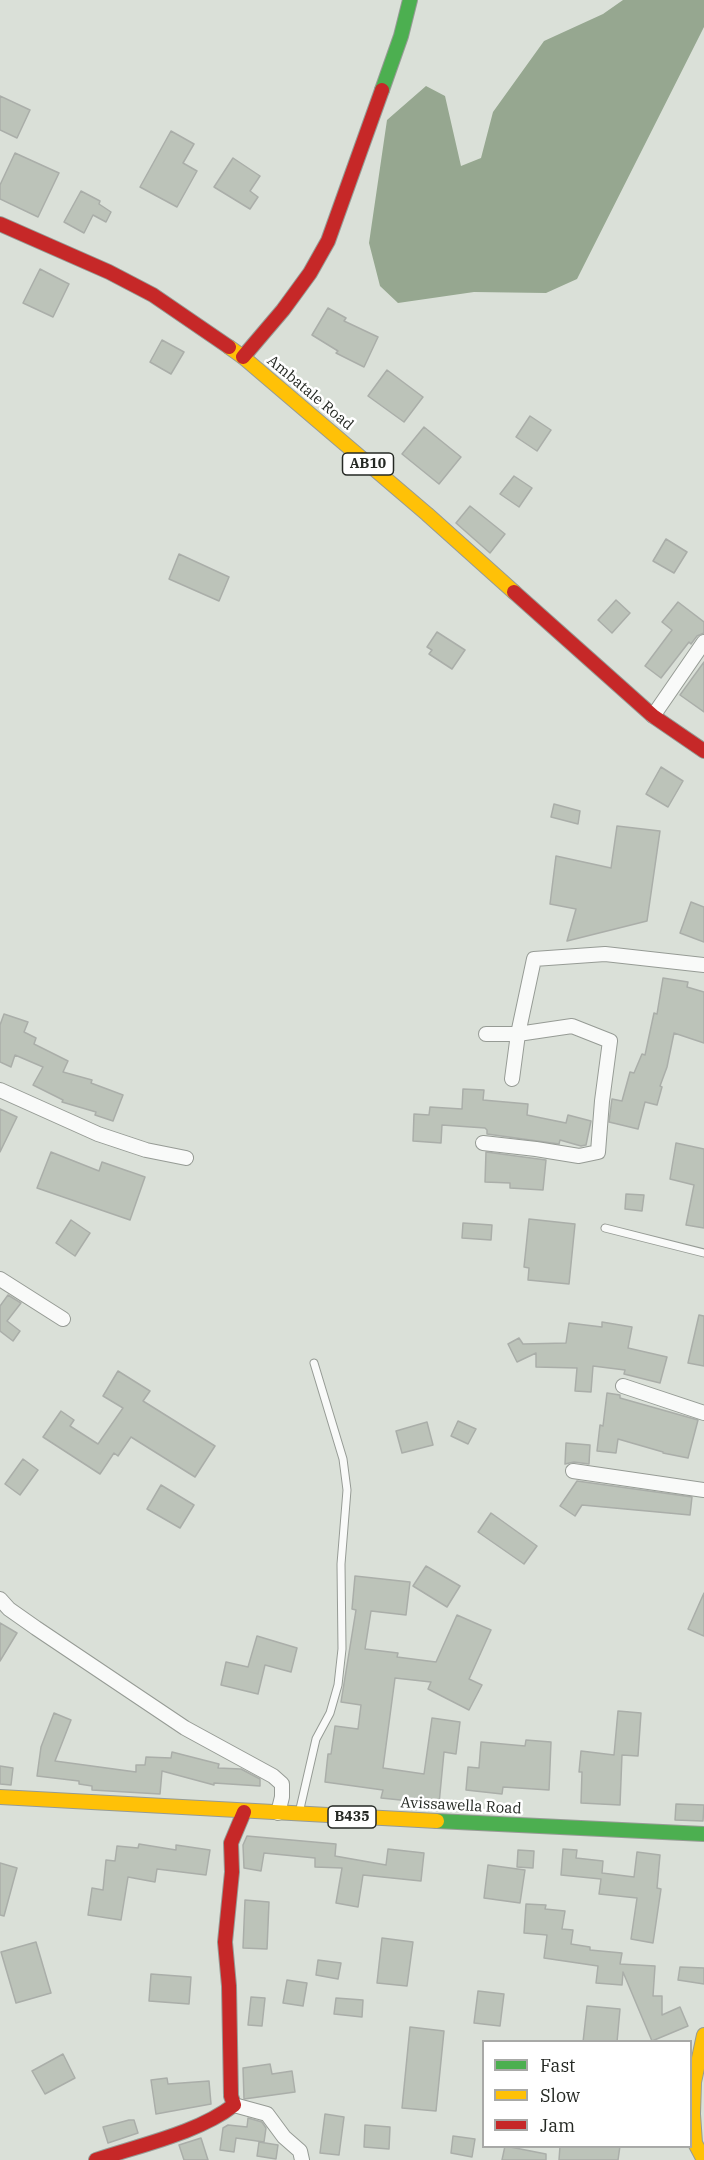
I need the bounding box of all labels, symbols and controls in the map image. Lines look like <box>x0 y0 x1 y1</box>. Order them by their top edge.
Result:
street label: Ambatale Road <box>263 352 357 434</box>
road number: AB10 <box>342 453 394 475</box>
street label: Avissawella Road <box>400 1794 522 1818</box>
road number: B435 <box>328 1806 376 1828</box>
legend <box>482 2040 692 2148</box>
text: Fast <box>540 2054 575 2077</box>
text: Slow <box>540 2084 580 2107</box>
text: Jam <box>540 2114 575 2137</box>

